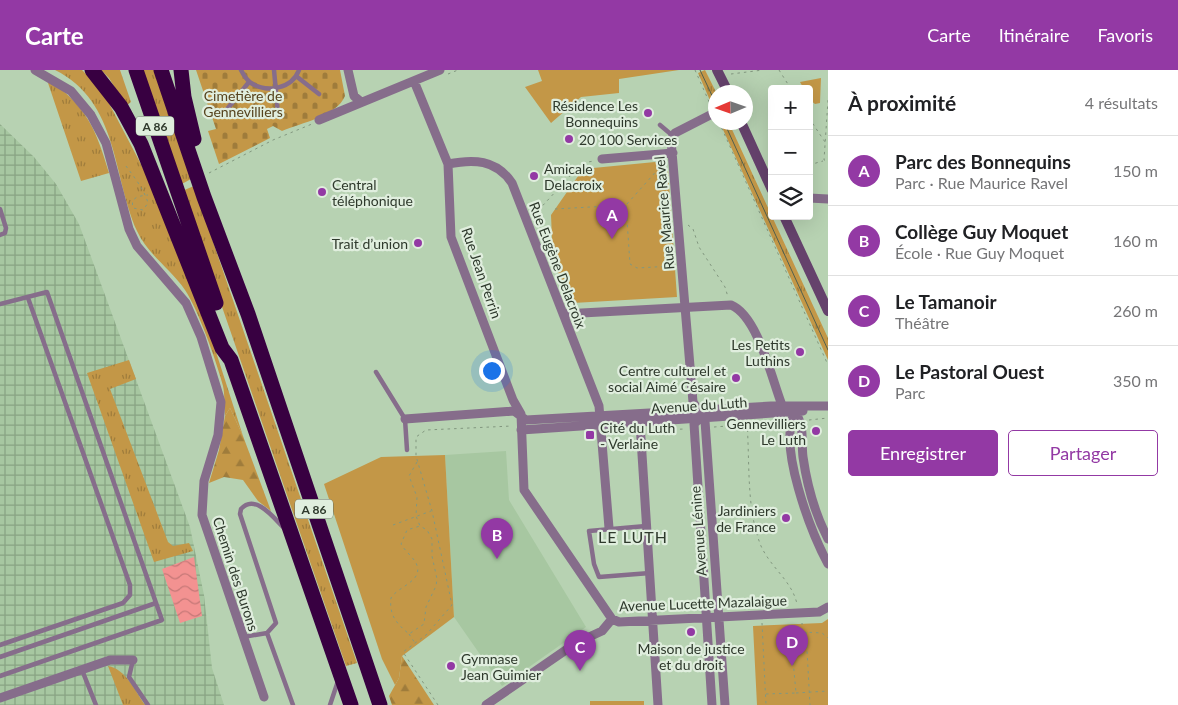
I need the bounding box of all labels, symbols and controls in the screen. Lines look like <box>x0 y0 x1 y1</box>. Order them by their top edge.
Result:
text: Carte <box>25 21 84 50</box>
text: Carte <box>927 24 971 46</box>
text: Itinéraire <box>999 24 1069 46</box>
text: Favoris <box>1097 24 1153 46</box>
north arrow <box>708 85 753 130</box>
map controls <box>768 85 813 220</box>
button: + <box>768 85 813 130</box>
park label: Cimetière de Gennevilliers <box>203 87 283 120</box>
text: À proximité <box>848 90 956 115</box>
text: 4 résultats <box>1085 93 1158 112</box>
place label: Résidence Les Bonnequins <box>552 97 638 130</box>
marker: Résidence Les Bonnequins <box>642 107 654 119</box>
road number: A 86 <box>136 116 174 136</box>
button: − <box>768 130 813 175</box>
place label: 20 100 Services <box>579 131 677 148</box>
marker: 20 100 Services <box>563 133 575 145</box>
text: Parc des Bonnequins <box>895 150 1071 173</box>
street label: Rue Maurice Ravel <box>651 155 677 271</box>
place label: Amicale Delacroix <box>544 160 602 193</box>
text: A <box>858 161 870 180</box>
text: 150 m <box>1113 161 1158 180</box>
marker: Amicale Delacroix <box>528 170 540 182</box>
text: Parc · Rue Maurice Ravel <box>895 173 1068 192</box>
button: layers <box>768 175 813 220</box>
place label: Central téléphonique <box>332 176 413 209</box>
marker: Central téléphonique <box>316 186 328 198</box>
pin: A <box>596 198 628 239</box>
street label: Rue Eugène Delacroix <box>526 199 590 331</box>
text: Collège Guy Moquet <box>895 220 1068 243</box>
street label: Rue Jean Perrin <box>458 225 506 321</box>
text: B <box>859 231 869 250</box>
text: 160 m <box>1113 231 1158 250</box>
place label: Trait d’union <box>332 235 408 252</box>
marker: Trait d’union <box>412 237 424 249</box>
text: École · Rue Guy Moquet <box>895 243 1064 262</box>
text: Le Tamanoir <box>895 290 997 313</box>
text: C <box>859 301 869 320</box>
text: 260 m <box>1113 301 1158 320</box>
text: Théâtre <box>895 313 949 332</box>
place label: Les Petits Luthins <box>731 336 790 369</box>
marker: Les Petits Luthins <box>794 346 806 358</box>
your location <box>479 358 505 384</box>
text: Le Pastoral Ouest <box>895 360 1044 383</box>
place label: Centre culturel et social Aimé Césaire <box>608 362 726 395</box>
text: D <box>858 371 870 390</box>
text: 350 m <box>1113 371 1158 390</box>
marker: Centre culturel et social Aimé Césaire <box>730 372 742 384</box>
text: Parc <box>895 383 925 402</box>
street label: Avenue du Luth <box>650 393 748 417</box>
place label: Gennevilliers Le Luth <box>727 415 806 448</box>
place label: Cité du Luth - Verlaine <box>600 419 675 452</box>
marker: Gennevilliers Le Luth <box>810 425 822 437</box>
marker: Cité du Luth - Verlaine <box>584 429 596 441</box>
button: Enregistrer <box>848 430 998 476</box>
button: Partager <box>1008 430 1158 476</box>
street label: Avenue Lénine <box>686 485 710 577</box>
road number: A 86 <box>295 499 333 518</box>
place label: Jardiniers de France <box>716 502 776 535</box>
marker: Jardiniers de France <box>780 512 792 524</box>
street label: Chemin des Burons <box>210 515 262 633</box>
pin: B <box>481 518 513 559</box>
district label: LE LUTH <box>598 527 668 546</box>
street label: Avenue Lucette Mazalaigue <box>619 592 787 614</box>
pin: D <box>776 625 808 666</box>
marker: Maison de justice et du droit <box>685 626 697 638</box>
pin: C <box>564 630 596 671</box>
place label: Maison de justice et du droit <box>637 640 745 673</box>
place label: Gymnase Jean Guimier <box>461 650 541 683</box>
marker: Gymnase Jean Guimier <box>445 660 457 672</box>

